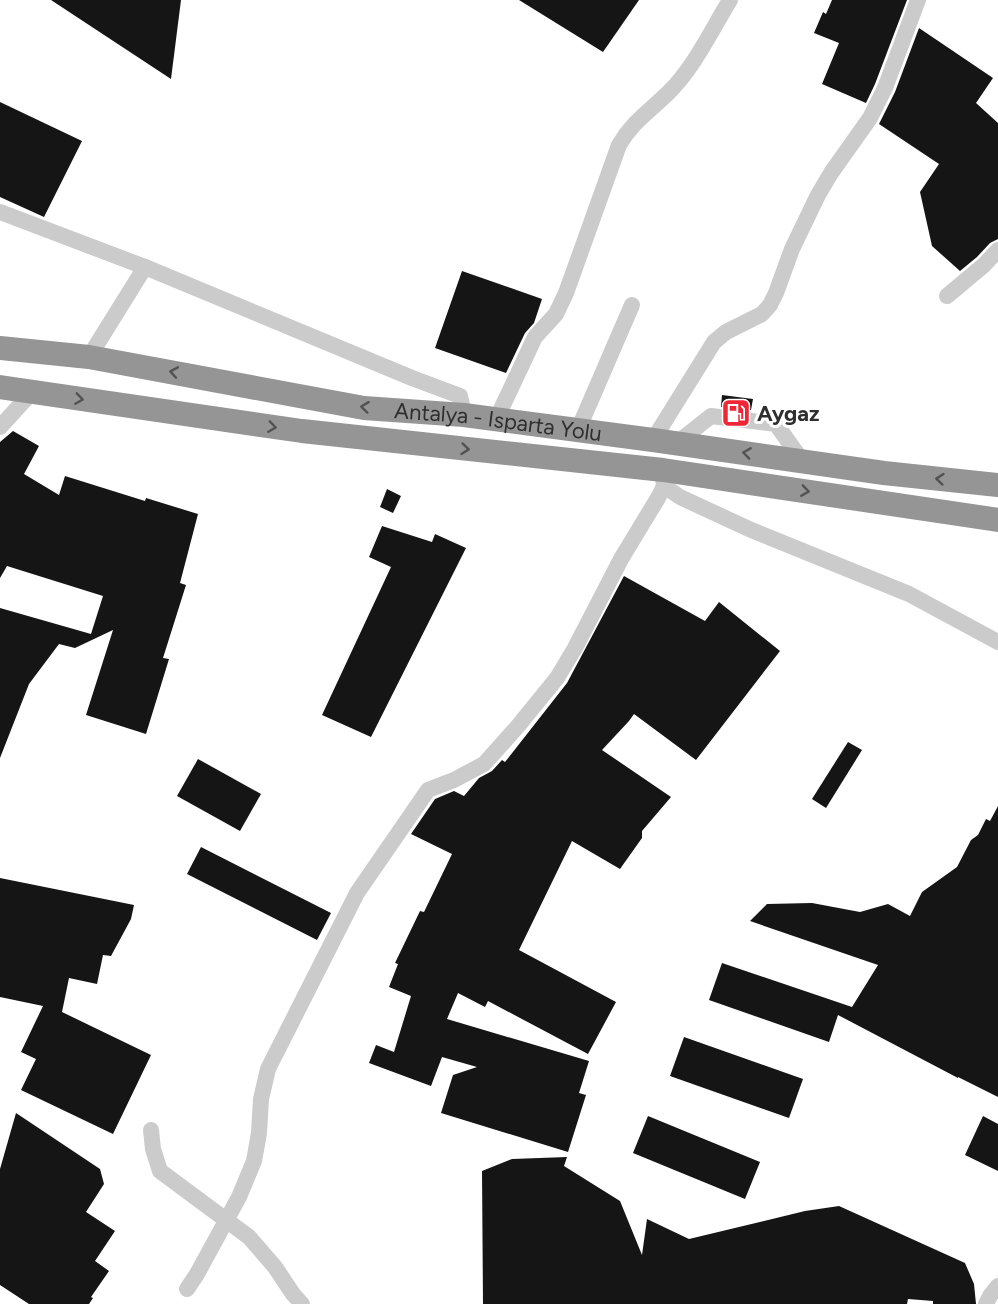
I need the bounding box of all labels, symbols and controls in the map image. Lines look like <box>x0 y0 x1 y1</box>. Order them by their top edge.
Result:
one-way arrow <box>169 366 179 379</box>
one-way arrow <box>74 392 83 404</box>
street label: Antalya - Isparta Yolu <box>393 397 604 447</box>
fuel station icon: Aygaz <box>720 397 752 429</box>
place label: Aygaz <box>757 400 820 427</box>
one-way arrow <box>361 401 370 414</box>
one-way arrow <box>267 420 276 432</box>
one-way arrow <box>461 442 470 454</box>
one-way arrow <box>742 448 751 460</box>
one-way arrow <box>935 473 944 486</box>
one-way arrow <box>800 484 809 496</box>

